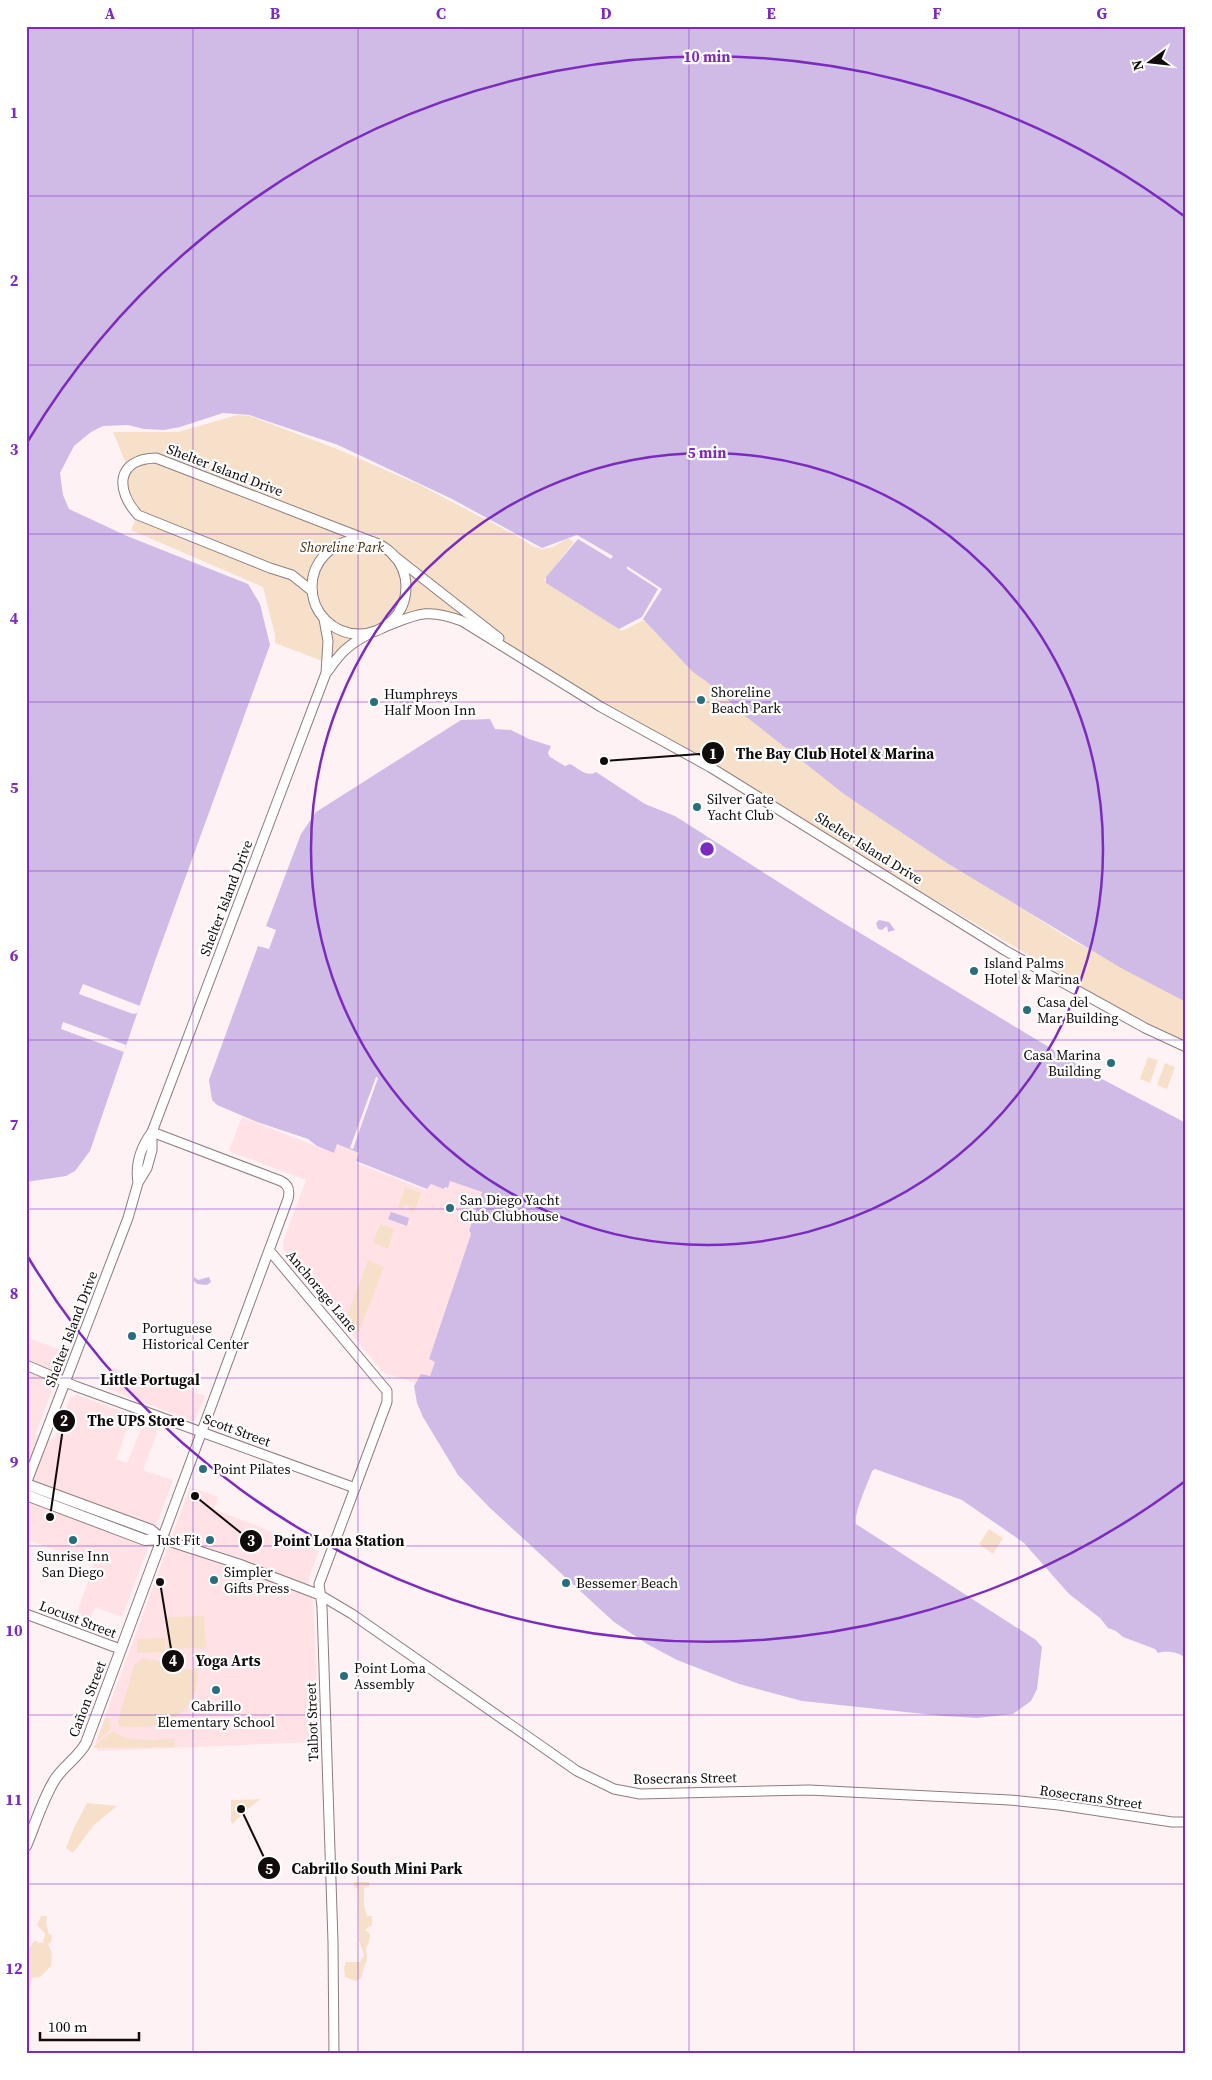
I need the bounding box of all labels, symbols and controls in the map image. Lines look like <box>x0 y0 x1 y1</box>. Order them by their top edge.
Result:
text: A <box>105 2 116 24</box>
text: B <box>270 2 281 24</box>
text: C <box>436 2 446 24</box>
text: D <box>600 2 612 24</box>
text: E <box>766 2 776 24</box>
text: F <box>932 2 942 24</box>
text: G <box>1097 2 1108 24</box>
north arrow <box>1124 38 1174 88</box>
text: 10 min <box>683 46 731 67</box>
text: N <box>1126 58 1148 73</box>
text: 1 <box>10 101 18 123</box>
text: 2 <box>10 269 19 291</box>
text: 3 <box>10 438 19 460</box>
street label: Shelter Island Drive <box>164 439 286 501</box>
text: 5 min <box>688 442 726 463</box>
park label: Shoreline Park <box>300 537 384 557</box>
text: 4 <box>10 607 19 629</box>
place label: Shoreline Beach Park <box>711 682 781 718</box>
place label: Humphreys Half Moon Inn <box>384 684 476 720</box>
marker: Shoreline Beach Park <box>695 694 707 706</box>
marker: Humphreys Half Moon Inn <box>368 696 380 708</box>
callout: The Bay Club Hotel & Marina <box>700 738 944 768</box>
text: 1 <box>709 743 717 764</box>
text: The Bay Club Hotel & Marina <box>736 743 935 764</box>
text: 5 <box>10 776 19 798</box>
place label: Silver Gate Yacht Club <box>707 789 774 825</box>
marker: Silver Gate Yacht Club <box>691 801 703 813</box>
street label: Shelter Island Drive <box>812 807 926 889</box>
street label: Shelter Island Drive <box>195 837 257 959</box>
centre of rings <box>698 840 716 858</box>
text: 6 <box>10 944 19 966</box>
place label: Island Palms Hotel & Marina <box>984 953 1081 989</box>
marker: Island Palms Hotel & Marina <box>968 965 980 977</box>
place label: Casa del Mar Building <box>1037 992 1118 1028</box>
marker: Casa del Mar Building <box>1021 1004 1033 1016</box>
place label: Casa Marina Building <box>1023 1045 1102 1081</box>
marker: Casa Marina Building <box>1105 1057 1117 1069</box>
text: 7 <box>10 1113 19 1135</box>
place label: San Diego Yacht Club Clubhouse <box>460 1190 560 1226</box>
marker: San Diego Yacht Club Clubhouse <box>444 1202 456 1214</box>
street label: Anchorage Lane <box>282 1246 362 1336</box>
street label: Shelter Island Drive <box>40 1268 102 1390</box>
text: 8 <box>10 1282 18 1304</box>
place label: Portuguese Historical Center <box>142 1318 249 1354</box>
marker: Portuguese Historical Center <box>126 1330 138 1342</box>
district label: Little Portugal <box>100 1369 200 1390</box>
callout: The UPS Store <box>52 1406 194 1436</box>
street label: Scott Street <box>201 1409 274 1452</box>
text: 2 <box>60 1410 68 1431</box>
text: The UPS Store <box>87 1410 185 1431</box>
text: 9 <box>10 1451 19 1473</box>
place label: Point Pilates <box>213 1459 291 1479</box>
marker: Point Pilates <box>197 1463 209 1475</box>
callout: Point Loma Station <box>238 1526 414 1556</box>
place label: Just Fit <box>155 1530 200 1550</box>
text: 3 <box>247 1530 255 1551</box>
text: Point Loma Station <box>274 1530 404 1551</box>
marker: Sunrise Inn San Diego <box>67 1534 79 1546</box>
marker: Just Fit <box>204 1534 216 1546</box>
place label: Sunrise Inn San Diego <box>37 1546 110 1582</box>
place label: Simpler Gifts Press <box>224 1562 289 1598</box>
place label: Bessemer Beach <box>576 1573 678 1593</box>
marker: Simpler Gifts Press <box>208 1574 220 1586</box>
marker: Bessemer Beach <box>560 1577 572 1589</box>
street label: Locust Street <box>37 1595 120 1643</box>
text: 10 <box>5 1619 23 1641</box>
callout: Yoga Arts <box>161 1646 271 1676</box>
text: 4 <box>169 1650 177 1671</box>
text: Yoga Arts <box>195 1650 261 1671</box>
street label: Cañon Street <box>63 1658 111 1740</box>
place label: Point Loma Assembly <box>354 1658 427 1694</box>
marker: Point Loma Assembly <box>338 1670 350 1682</box>
street label: Talbot Street <box>301 1682 323 1762</box>
marker: Cabrillo Elementary School <box>210 1684 222 1696</box>
place label: Cabrillo Elementary School <box>157 1696 275 1732</box>
street label: Rosecrans Street <box>633 1767 737 1789</box>
street label: Rosecrans Street <box>1038 1780 1144 1814</box>
text: 11 <box>5 1788 23 1810</box>
callout: Cabrillo South Mini Park <box>257 1853 472 1883</box>
text: 5 <box>265 1858 273 1879</box>
text: Cabrillo South Mini Park <box>292 1858 462 1879</box>
text: 12 <box>5 1957 23 1979</box>
scale bar <box>40 2010 139 2042</box>
text: 100 m <box>48 2016 88 2037</box>

